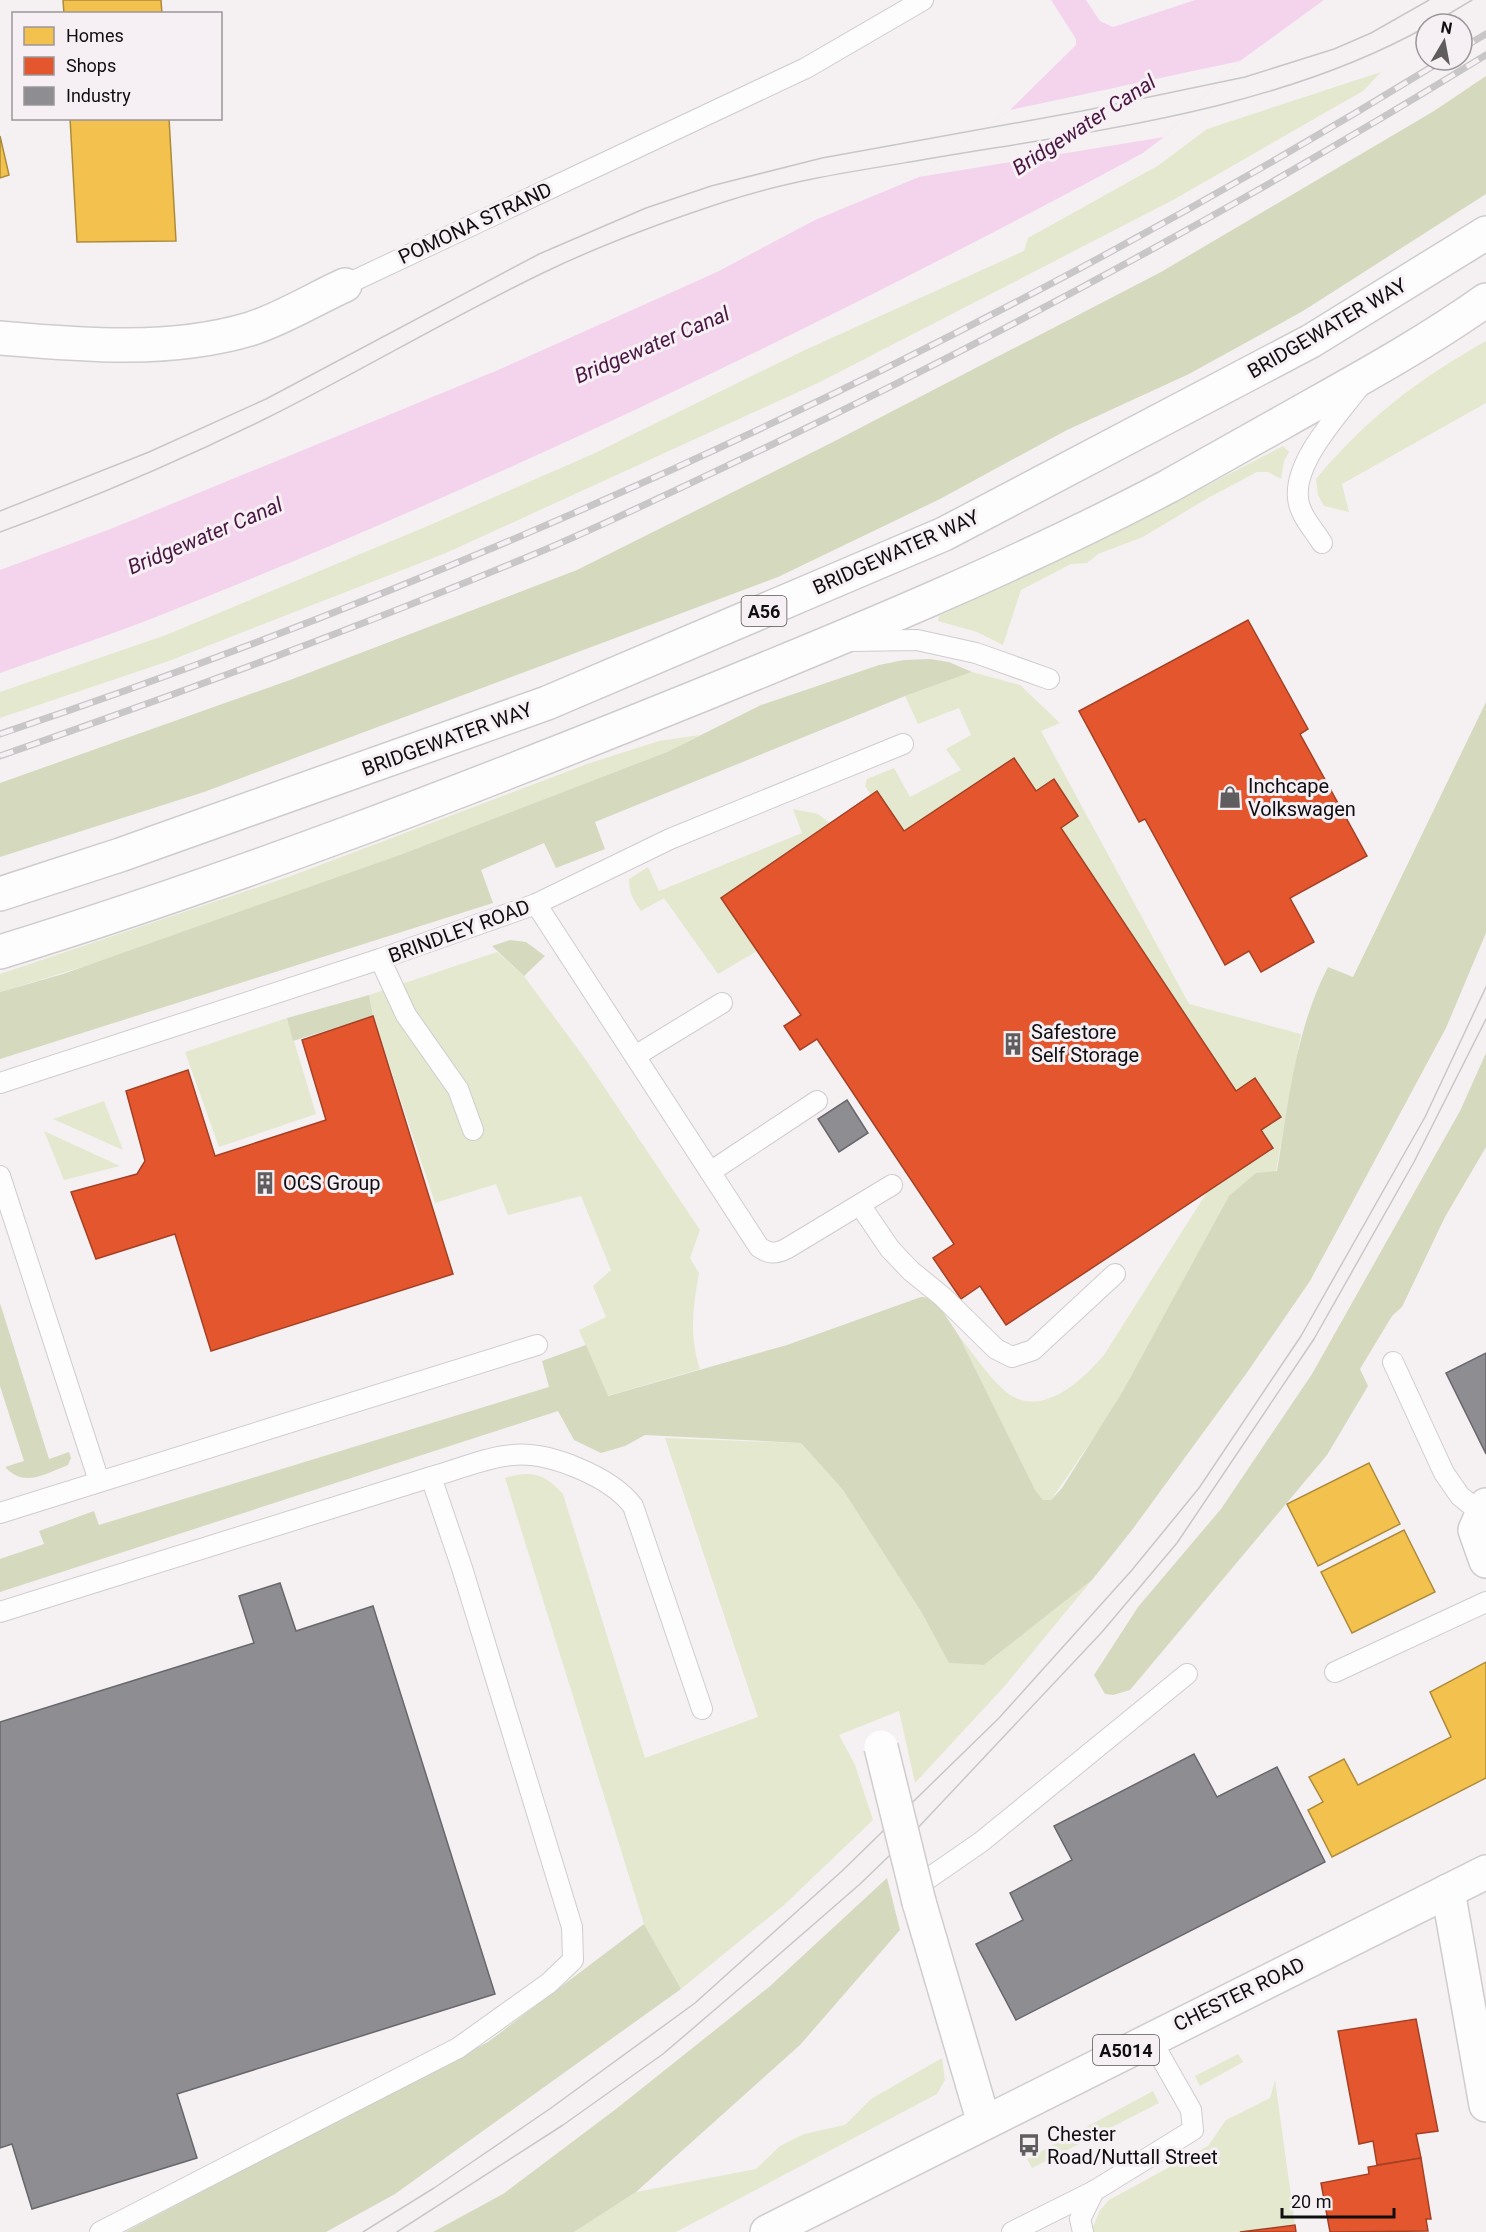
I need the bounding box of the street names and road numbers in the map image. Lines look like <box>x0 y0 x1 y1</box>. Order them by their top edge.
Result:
street label: POMONA STRAND <box>394 177 556 269</box>
street label: BRIDGEWATER WAY <box>1243 273 1411 383</box>
street label: BRIDGEWATER WAY <box>809 505 983 599</box>
road number: A56 <box>742 596 786 626</box>
street label: BRIDGEWATER WAY <box>359 697 535 781</box>
street label: BRINDLEY ROAD <box>385 894 533 968</box>
street label: CHESTER ROAD <box>1169 1952 1309 2036</box>
road number: A5014 <box>1093 2035 1159 2065</box>

